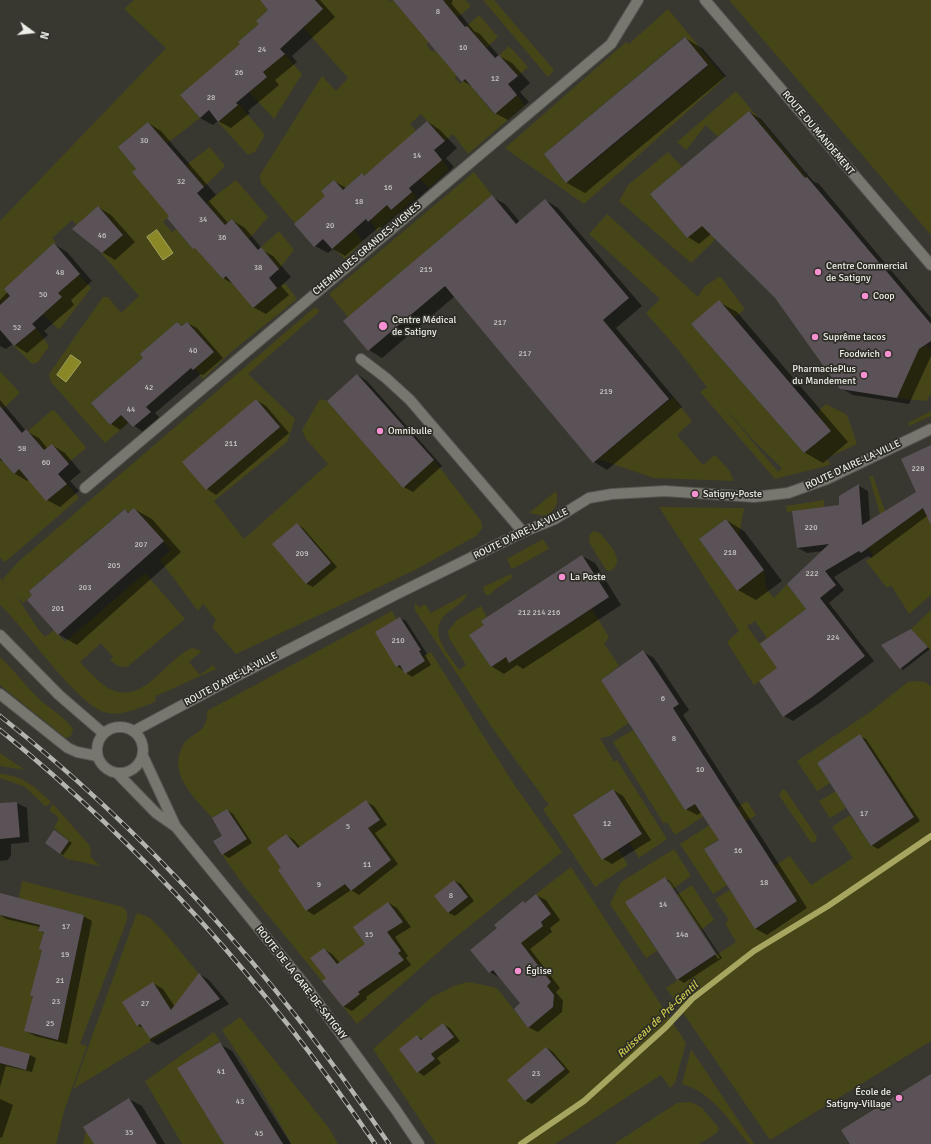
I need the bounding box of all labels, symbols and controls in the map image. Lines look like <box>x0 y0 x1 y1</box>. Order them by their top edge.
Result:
house number: 8 <box>436 7 440 17</box>
north arrow <box>12 12 52 52</box>
text: N <box>37 30 51 41</box>
house number: 10 <box>459 43 467 53</box>
house number: 24 <box>258 45 266 55</box>
house number: 26 <box>235 68 243 78</box>
house number: 12 <box>491 74 499 84</box>
street label: ROUTE DU MANDEMENT <box>779 89 857 177</box>
house number: 28 <box>207 93 215 103</box>
house number: 30 <box>140 136 148 146</box>
house number: 14 <box>413 151 421 161</box>
house number: 32 <box>177 177 185 187</box>
house number: 16 <box>384 183 392 193</box>
house number: 18 <box>355 197 363 207</box>
street label: CHEMIN DES GRANDES-VIGNES <box>310 200 424 298</box>
house number: 34 <box>199 215 207 225</box>
house number: 20 <box>326 221 334 231</box>
house number: 46 <box>98 231 106 241</box>
house number: 36 <box>218 233 226 243</box>
place label: Centre Commercial de Satigny <box>826 260 908 284</box>
house number: 38 <box>254 263 262 273</box>
house number: 215 <box>420 265 432 275</box>
marker: Centre Commercial de Satigny <box>813 267 823 277</box>
house number: 48 <box>56 268 64 278</box>
house number: 50 <box>39 290 47 300</box>
place label: Coop <box>873 290 895 302</box>
marker: Coop <box>860 291 870 301</box>
place label: Centre Médical de Satigny <box>392 314 456 338</box>
house number: 217 <box>494 318 506 328</box>
marker: Centre Médical de Satigny <box>377 320 389 332</box>
house number: 52 <box>13 323 21 333</box>
place label: Suprême tacos <box>823 331 886 343</box>
marker: Suprême tacos <box>810 332 820 342</box>
house number: 40 <box>189 346 197 356</box>
place label: Foodwich <box>839 348 880 360</box>
house number: 217 <box>519 349 531 359</box>
marker: Foodwich <box>883 349 893 359</box>
place label: PharmaciePlus du Mandement <box>792 363 856 386</box>
marker: PharmaciePlus du Mandement <box>859 370 869 380</box>
house number: 42 <box>145 383 153 393</box>
house number: 219 <box>600 387 612 397</box>
house number: 44 <box>127 405 135 415</box>
place label: Omnibulle <box>388 425 432 437</box>
marker: Omnibulle <box>375 426 385 436</box>
street label: ROUTE D'AIRE-LA-VILLE <box>804 438 902 492</box>
house number: 211 <box>225 439 237 449</box>
house number: 58 <box>18 444 26 454</box>
house number: 60 <box>42 458 50 468</box>
house number: 228 <box>912 464 924 474</box>
place label: Satigny-Poste <box>703 488 762 500</box>
marker: Satigny-Poste <box>690 489 700 499</box>
street label: ROUTE D'AIRE-LA-VILLE <box>472 506 570 562</box>
house number: 220 <box>805 523 817 533</box>
house number: 207 <box>135 540 147 550</box>
house number: 218 <box>724 548 736 558</box>
house number: 209 <box>296 549 308 559</box>
house number: 205 <box>108 561 120 571</box>
house number: 222 <box>806 569 818 579</box>
place label: La Poste <box>570 571 606 583</box>
marker: La Poste <box>557 572 567 582</box>
house number: 203 <box>79 583 91 593</box>
house number: 201 <box>52 604 64 614</box>
house number: 212 214 216 <box>518 608 560 618</box>
house number: 224 <box>827 633 839 643</box>
house number: 210 <box>392 636 404 646</box>
street label: ROUTE D'AIRE-LA-VILLE <box>182 649 280 709</box>
house number: 6 <box>661 694 665 704</box>
house number: 8 <box>672 734 676 744</box>
house number: 10 <box>696 765 704 775</box>
house number: 17 <box>860 809 868 819</box>
house number: 12 <box>603 819 611 829</box>
house number: 5 <box>346 822 350 832</box>
house number: 16 <box>734 846 742 856</box>
house number: 11 <box>363 860 371 870</box>
house number: 18 <box>760 878 768 888</box>
house number: 9 <box>317 880 321 890</box>
house number: 8 <box>449 891 453 901</box>
house number: 14 <box>659 900 667 910</box>
house number: 17 <box>62 922 70 932</box>
street label: ROUTE DE LA GARE-DE-SATIGNY <box>253 924 349 1042</box>
house number: 15 <box>365 930 373 940</box>
house number: 14a <box>676 930 688 940</box>
house number: 19 <box>61 950 69 960</box>
place label: Église <box>526 965 552 977</box>
marker: Église <box>513 966 523 976</box>
house number: 21 <box>56 976 64 986</box>
water label: Ruisseau de Pré-Gentil <box>615 979 701 1061</box>
house number: 23 <box>52 997 60 1007</box>
house number: 27 <box>141 999 149 1009</box>
house number: 25 <box>46 1019 54 1029</box>
house number: 41 <box>217 1067 225 1077</box>
house number: 23 <box>532 1069 540 1079</box>
place label: École de Satigny-Village <box>826 1086 891 1110</box>
marker: École de Satigny-Village <box>894 1093 904 1103</box>
house number: 43 <box>236 1097 244 1107</box>
house number: 35 <box>125 1128 133 1138</box>
house number: 45 <box>255 1129 263 1139</box>

